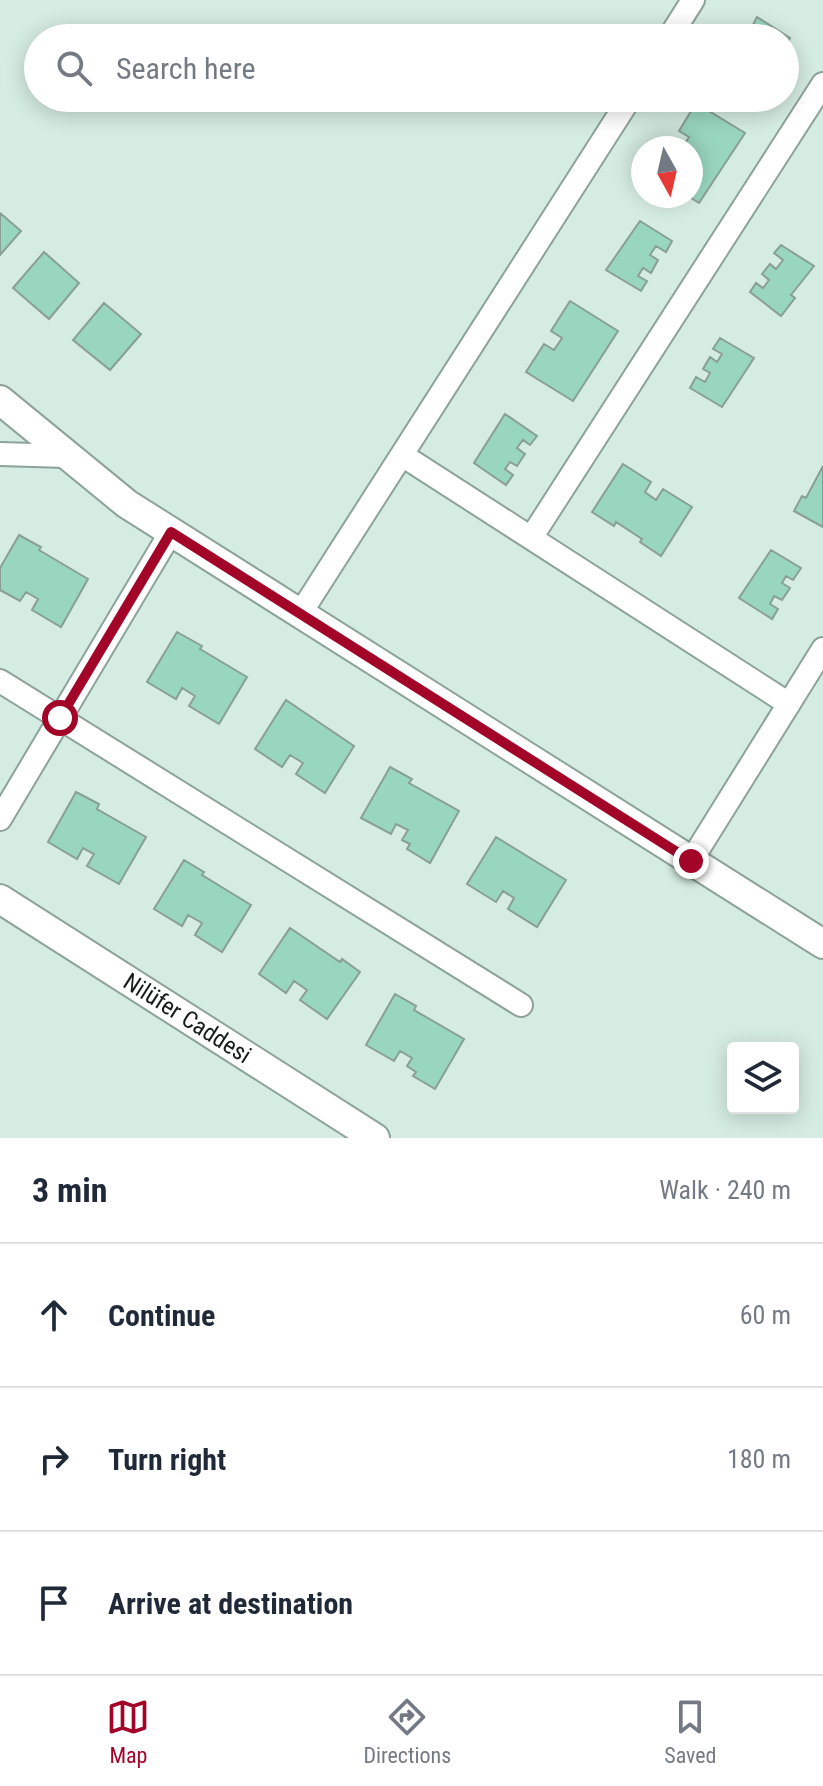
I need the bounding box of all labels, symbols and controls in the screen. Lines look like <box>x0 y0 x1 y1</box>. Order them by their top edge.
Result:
search box <box>24 24 799 112</box>
icon: search <box>52 46 96 90</box>
text: Search here <box>116 51 256 86</box>
north arrow <box>631 136 703 208</box>
route start <box>42 700 78 736</box>
route end <box>673 843 709 879</box>
street label: Nilüfer Caddesi <box>118 967 256 1069</box>
map controls <box>727 1042 799 1114</box>
button: layers <box>727 1042 799 1114</box>
text: 3 min <box>32 1170 108 1210</box>
text: Walk · 240 m <box>659 1175 791 1205</box>
icon: ahead <box>32 1293 76 1337</box>
text: Continue <box>108 1298 215 1333</box>
text: 60 m <box>740 1300 791 1330</box>
icon: right <box>32 1437 76 1481</box>
text: Turn right <box>108 1442 226 1477</box>
text: 180 m <box>727 1444 791 1474</box>
icon: arrive <box>32 1581 76 1625</box>
text: Arrive at destination <box>108 1586 353 1621</box>
tab: Map <box>106 1695 150 1768</box>
tab: Directions <box>363 1695 451 1768</box>
tab: Saved <box>664 1695 717 1768</box>

